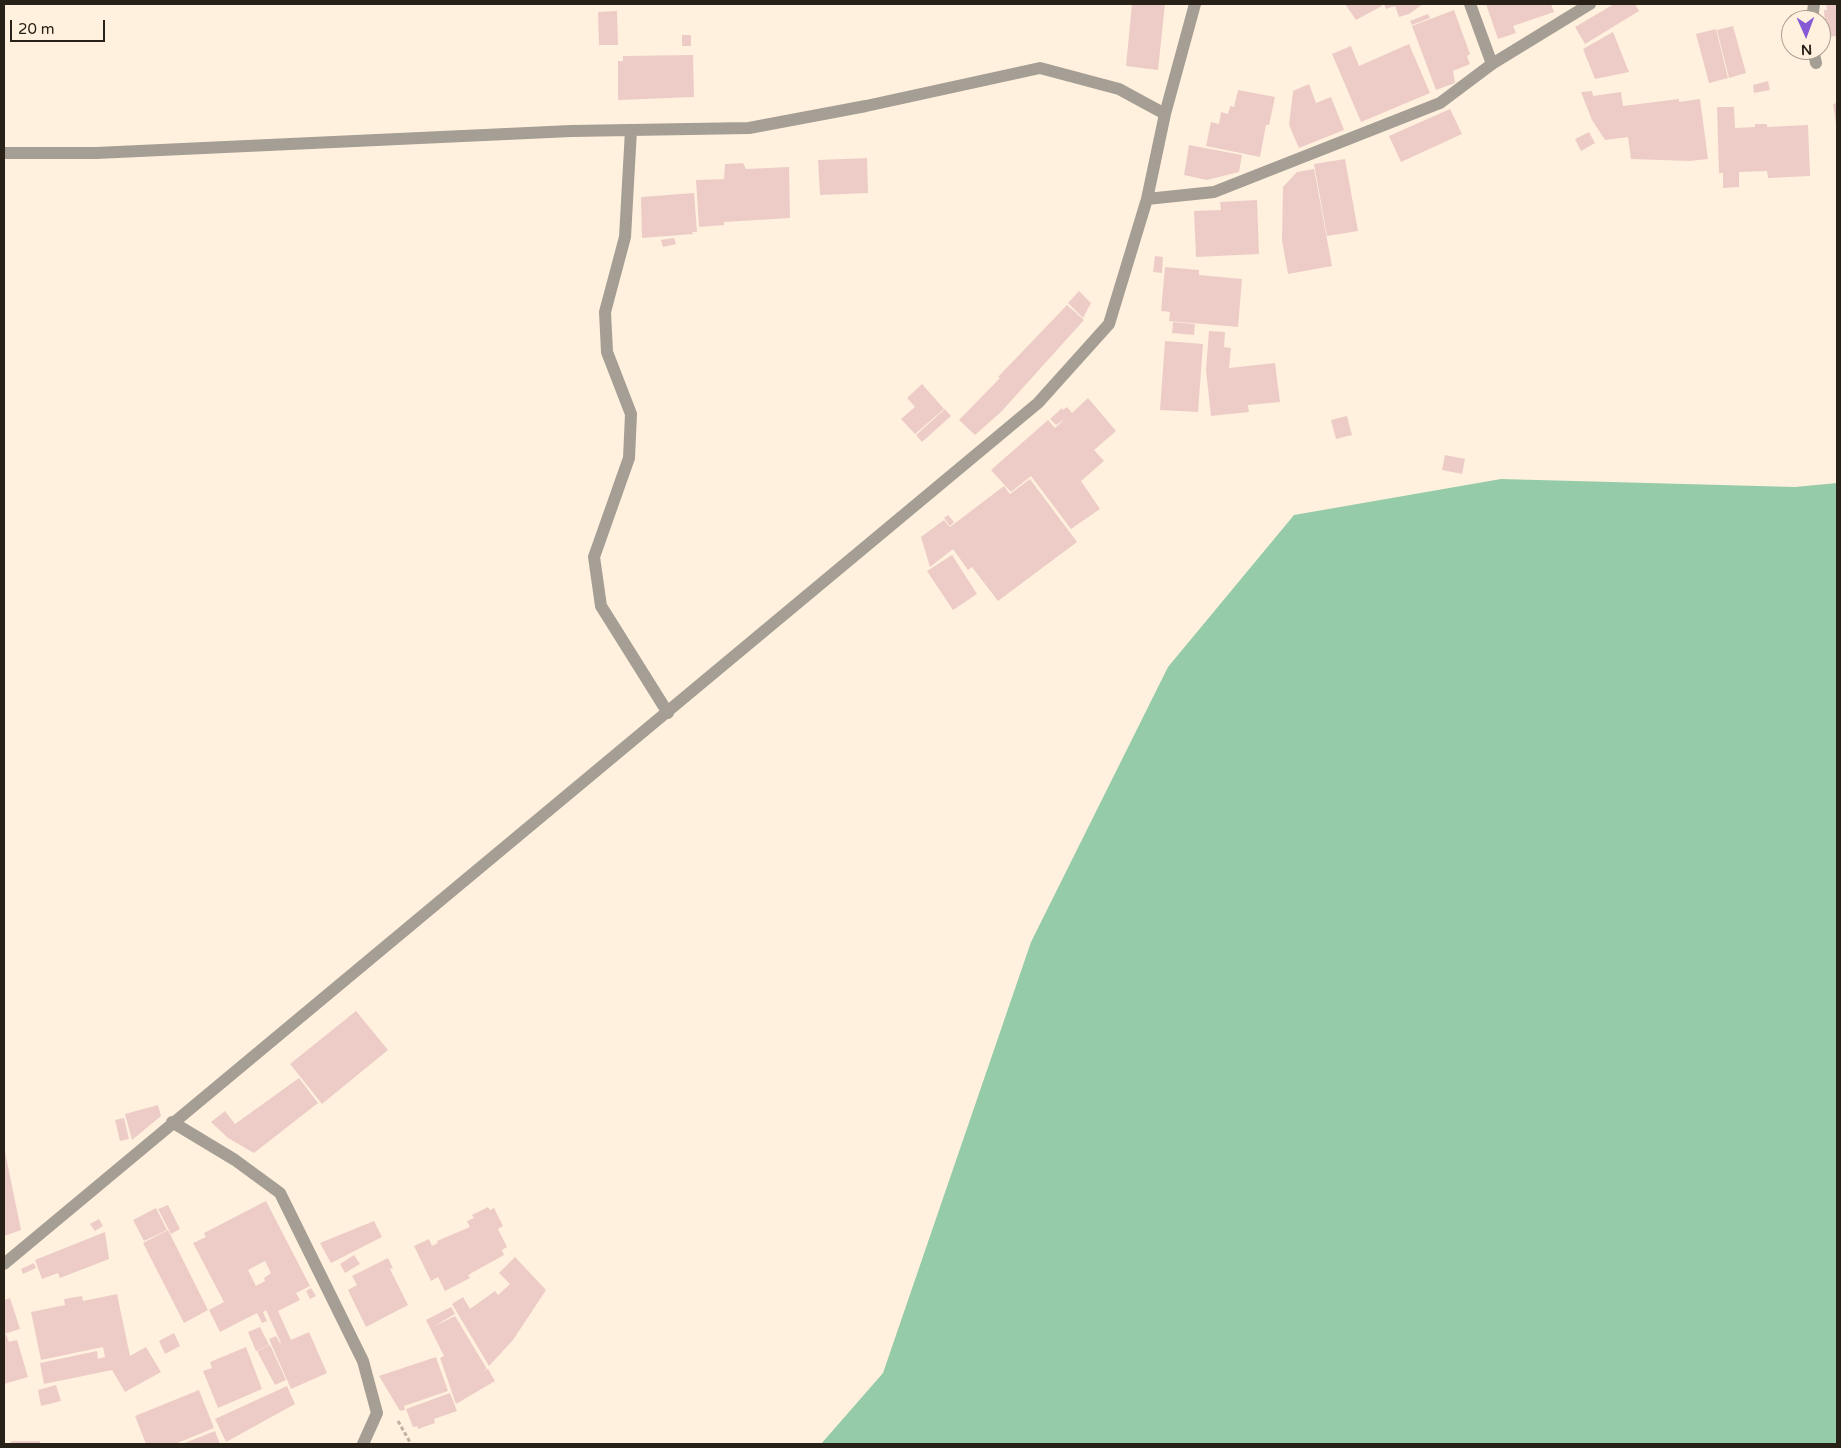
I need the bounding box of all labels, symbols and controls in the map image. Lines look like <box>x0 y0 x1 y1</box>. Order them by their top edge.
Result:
scale bar <box>12 10 108 42</box>
north arrow <box>1781 10 1831 60</box>
text: 20 m <box>18 20 55 38</box>
text: N <box>1801 41 1812 58</box>

